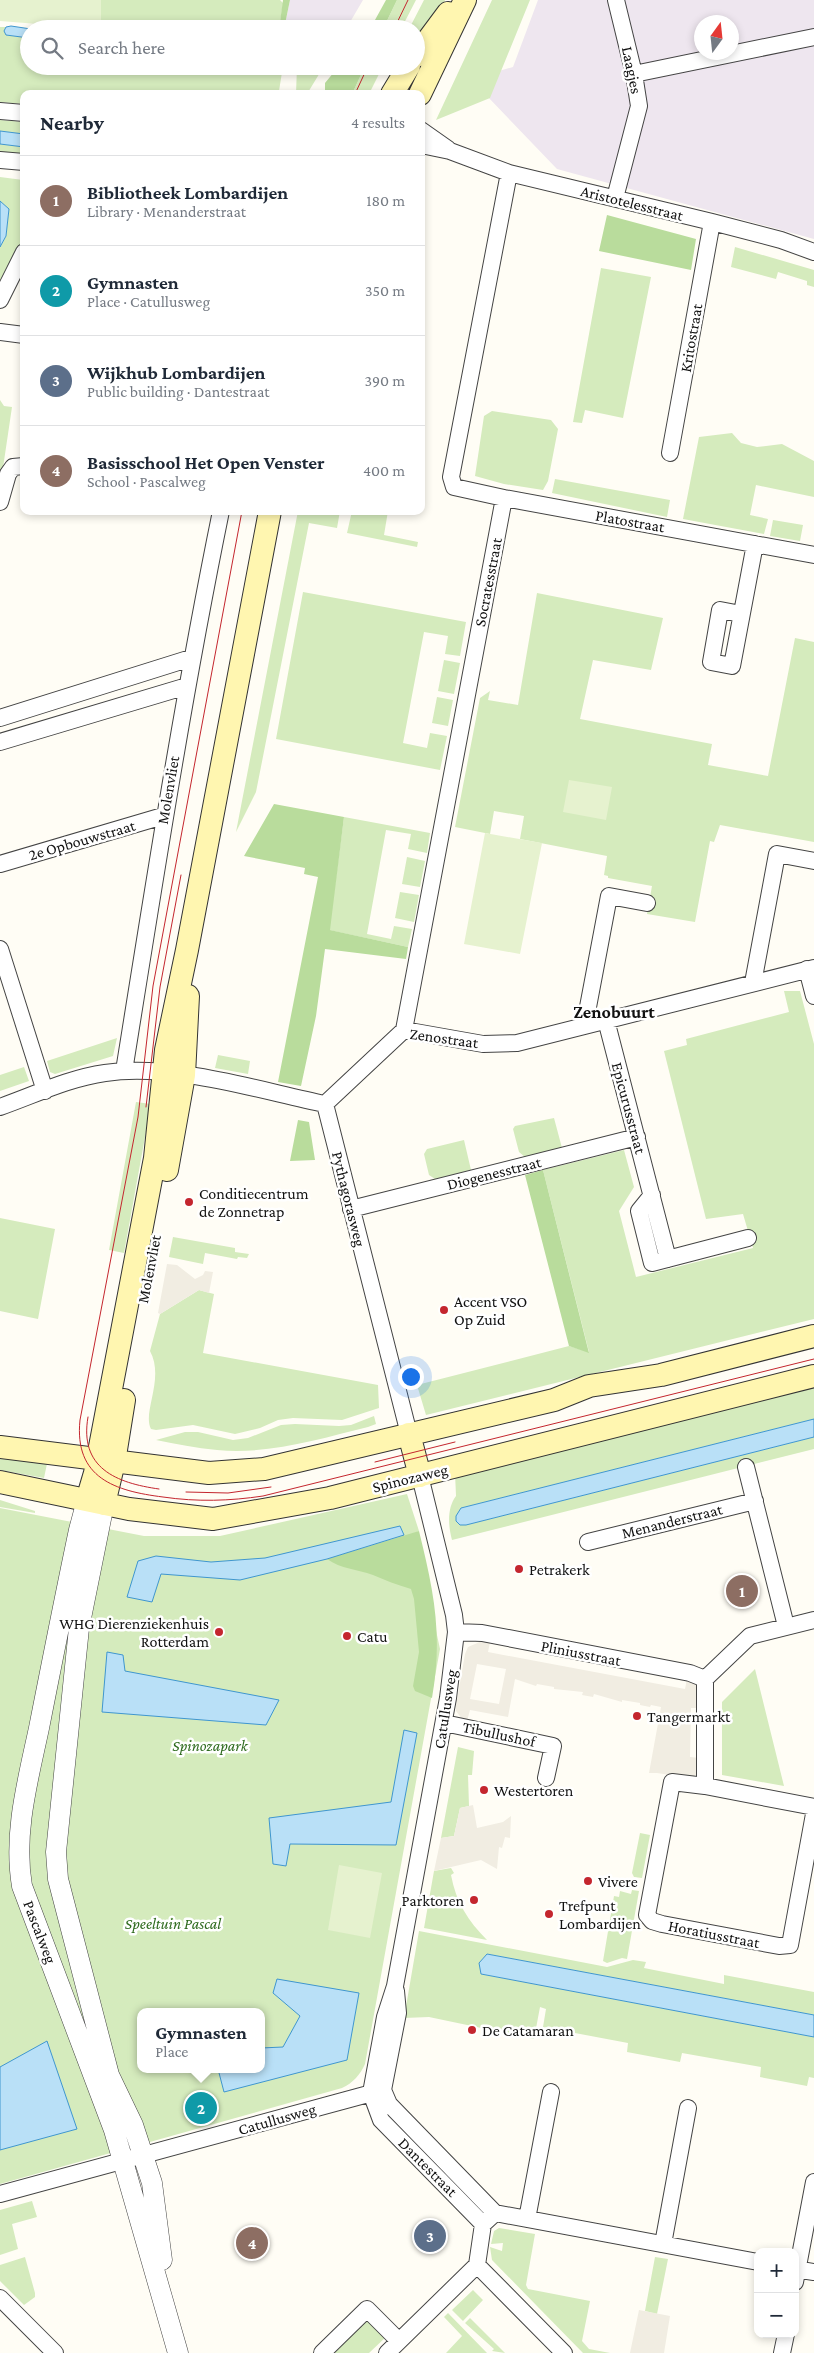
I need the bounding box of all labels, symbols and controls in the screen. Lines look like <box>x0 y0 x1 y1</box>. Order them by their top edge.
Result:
north arrow <box>694 15 739 60</box>
search box <box>20 20 425 75</box>
icon: search <box>38 34 66 62</box>
text: Search here <box>78 37 165 58</box>
street label: Laagjes <box>618 45 645 95</box>
text: Nearby <box>40 111 104 135</box>
text: 4 results <box>351 114 405 131</box>
text: Bibliotheek Lombardijen <box>87 182 288 203</box>
street label: Aristotelesstraat <box>579 182 686 224</box>
text: 1 <box>53 192 59 209</box>
text: 180 m <box>366 192 405 209</box>
text: Library · Menanderstraat <box>87 203 246 220</box>
text: Gymnasten <box>87 272 179 293</box>
text: 2 <box>52 282 60 299</box>
text: 350 m <box>365 282 405 299</box>
text: Place · Catullusweg <box>87 293 210 310</box>
street label: Kritostraat <box>677 302 706 374</box>
text: Wijkhub Lombardijen <box>87 362 265 383</box>
text: 3 <box>52 372 60 389</box>
text: 390 m <box>364 372 405 389</box>
text: Public building · Dantestraat <box>87 383 270 400</box>
text: Basisschool Het Open Venster <box>87 452 325 473</box>
text: 4 <box>52 462 60 479</box>
text: 400 m <box>363 462 405 479</box>
text: School · Pascalweg <box>87 473 206 490</box>
street label: Platostraat <box>594 507 667 536</box>
street label: Socratesstraat <box>471 535 505 628</box>
street label: Molenvliet <box>154 754 182 826</box>
street label: 2e Opbouwstraat <box>27 816 138 864</box>
district label: Zenobuurt <box>573 1002 655 1022</box>
street label: Zenostraat <box>409 1025 480 1051</box>
street label: Epicurusstraat <box>608 1060 650 1156</box>
street label: Pythagorasweg <box>328 1150 369 1249</box>
street label: Diogenesstraat <box>445 1153 544 1194</box>
place label: Conditiecentrum de Zonnetrap <box>199 1185 309 1221</box>
marker: Conditiecentrum de Zonnetrap <box>183 1196 195 1208</box>
street label: Molenvliet <box>134 1233 164 1305</box>
place label: Accent VSO Op Zuid <box>454 1293 527 1329</box>
marker: Accent VSO Op Zuid <box>438 1304 450 1316</box>
your location <box>398 1364 424 1390</box>
street label: Spinozaweg <box>371 1460 450 1497</box>
street label: Menanderstraat <box>620 1500 725 1542</box>
place label: Petrakerk <box>529 1561 590 1578</box>
marker: Petrakerk <box>513 1563 525 1575</box>
pin: 1 <box>726 1572 758 1610</box>
place label: WHG Dierenziekenhuis Rotterdam <box>59 1615 209 1650</box>
marker: WHG Dierenziekenhuis Rotterdam <box>213 1626 225 1638</box>
place label: Catu <box>357 1628 388 1645</box>
marker: Catu <box>341 1630 353 1642</box>
street label: Pliniusstraat <box>540 1637 623 1669</box>
street label: Catullusweg <box>430 1668 461 1750</box>
place label: Tangermarkt <box>647 1708 731 1726</box>
marker: Tangermarkt <box>631 1710 643 1722</box>
street label: Tibullushof <box>461 1718 538 1750</box>
park label: Spinozapark <box>172 1737 249 1755</box>
place label: Westertoren <box>494 1782 574 1799</box>
marker: Westertoren <box>478 1784 490 1796</box>
place label: Vivere <box>598 1873 638 1890</box>
marker: Vivere <box>582 1875 594 1887</box>
place label: Parktoren <box>401 1892 464 1909</box>
marker: Parktoren <box>468 1894 480 1906</box>
place label: Trefpunt Lombardijen <box>559 1897 641 1933</box>
street label: Pascalweg <box>19 1898 60 1967</box>
marker: Trefpunt Lombardijen <box>543 1908 555 1920</box>
park label: Speeltuin Pascal <box>125 1915 222 1933</box>
street label: Horatiusstraat <box>667 1917 762 1951</box>
popup <box>137 2008 265 2073</box>
text: Gymnasten <box>155 2022 247 2043</box>
place label: De Catamaran <box>482 2022 574 2039</box>
marker: De Catamaran <box>466 2024 478 2036</box>
text: Place <box>155 2043 188 2060</box>
pin: 2 <box>185 2089 217 2127</box>
street label: Catullusweg <box>236 2100 318 2139</box>
street label: Dantestraat <box>395 2134 461 2200</box>
pin: 3 <box>414 2217 446 2255</box>
pin: 4 <box>236 2224 268 2262</box>
map controls <box>754 2248 799 2338</box>
button: + <box>754 2248 799 2293</box>
button: − <box>754 2293 799 2338</box>

